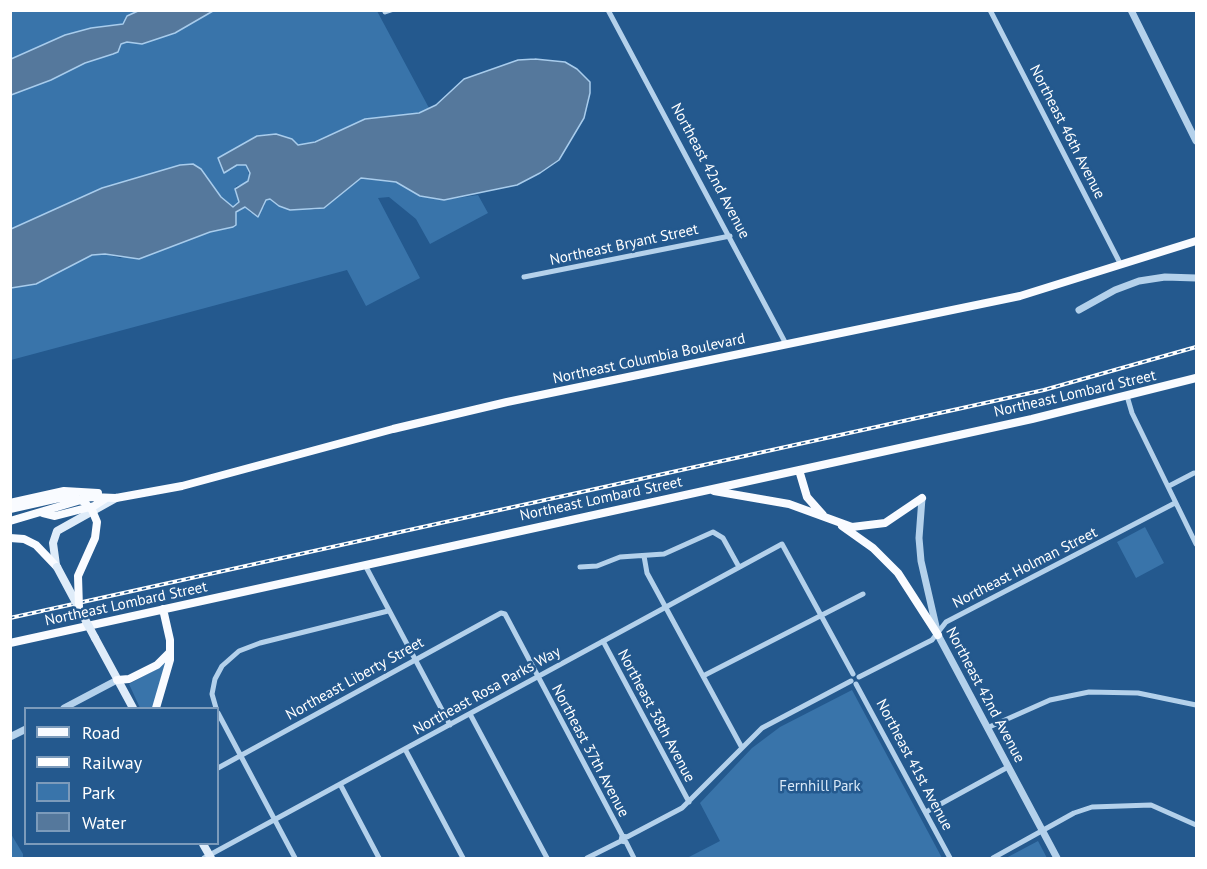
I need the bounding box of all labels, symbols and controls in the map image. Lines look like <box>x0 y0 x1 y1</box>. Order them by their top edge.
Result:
street label: Northeast 46th Avenue <box>1025 62 1109 202</box>
street label: Northeast 42nd Avenue <box>667 100 753 242</box>
street label: Northeast Bryant Street <box>548 220 700 270</box>
street label: Northeast Columbia Boulevard <box>551 330 747 388</box>
street label: Northeast Lombard Street <box>992 367 1158 421</box>
street label: Northeast Lombard Street <box>518 473 684 525</box>
street label: Northeast Holman Street <box>950 524 1100 612</box>
street label: Northeast Lombard Street <box>43 578 209 630</box>
street label: Northeast 42nd Avenue <box>942 624 1028 766</box>
street label: Northeast Liberty Street <box>283 634 427 724</box>
street label: Northeast Rosa Parks Way <box>410 643 564 739</box>
street label: Northeast 38th Avenue <box>613 646 699 786</box>
street label: Northeast 37th Avenue <box>547 682 633 820</box>
street label: Northeast 41st Avenue <box>872 696 956 834</box>
legend <box>24 707 219 845</box>
text: Road <box>82 721 120 744</box>
text: Railway <box>82 751 142 774</box>
park label: Fernhill Park <box>779 778 861 796</box>
text: Park <box>82 781 115 804</box>
text: Water <box>82 811 126 834</box>

